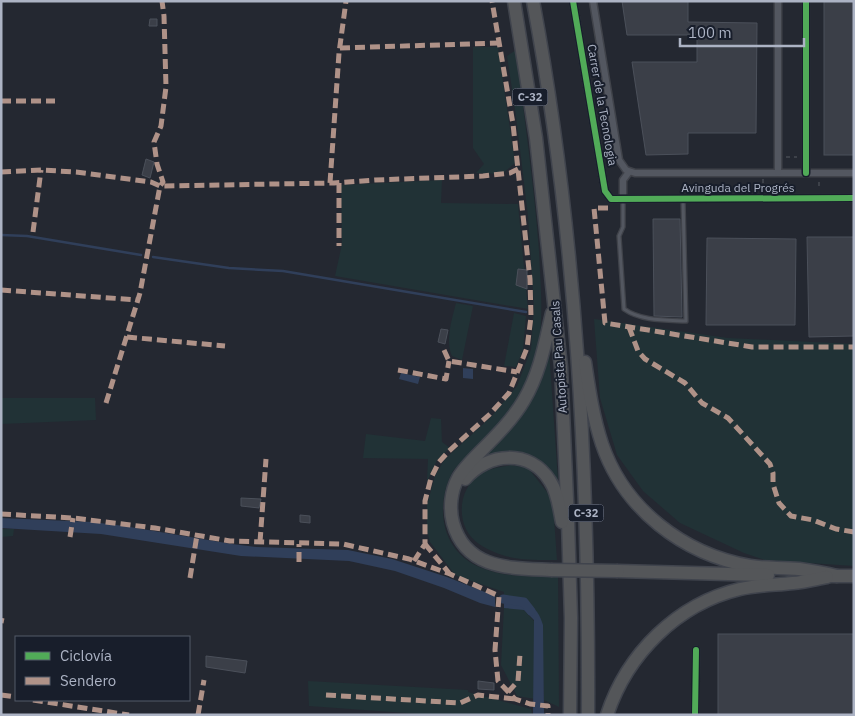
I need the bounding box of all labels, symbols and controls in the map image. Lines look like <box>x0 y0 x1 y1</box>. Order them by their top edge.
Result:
scale bar <box>680 15 804 47</box>
text: 100 m <box>688 23 732 42</box>
street label: Carrer de la Tecnologia <box>584 43 621 168</box>
road number: C-32 <box>512 88 548 105</box>
street label: Avinguda del Progrés <box>681 180 795 195</box>
street label: Autopista Pau Casals <box>547 300 570 414</box>
road number: C-32 <box>568 504 604 522</box>
legend <box>15 636 190 701</box>
text: Ciclovía <box>60 646 112 665</box>
text: Sendero <box>60 671 116 690</box>

